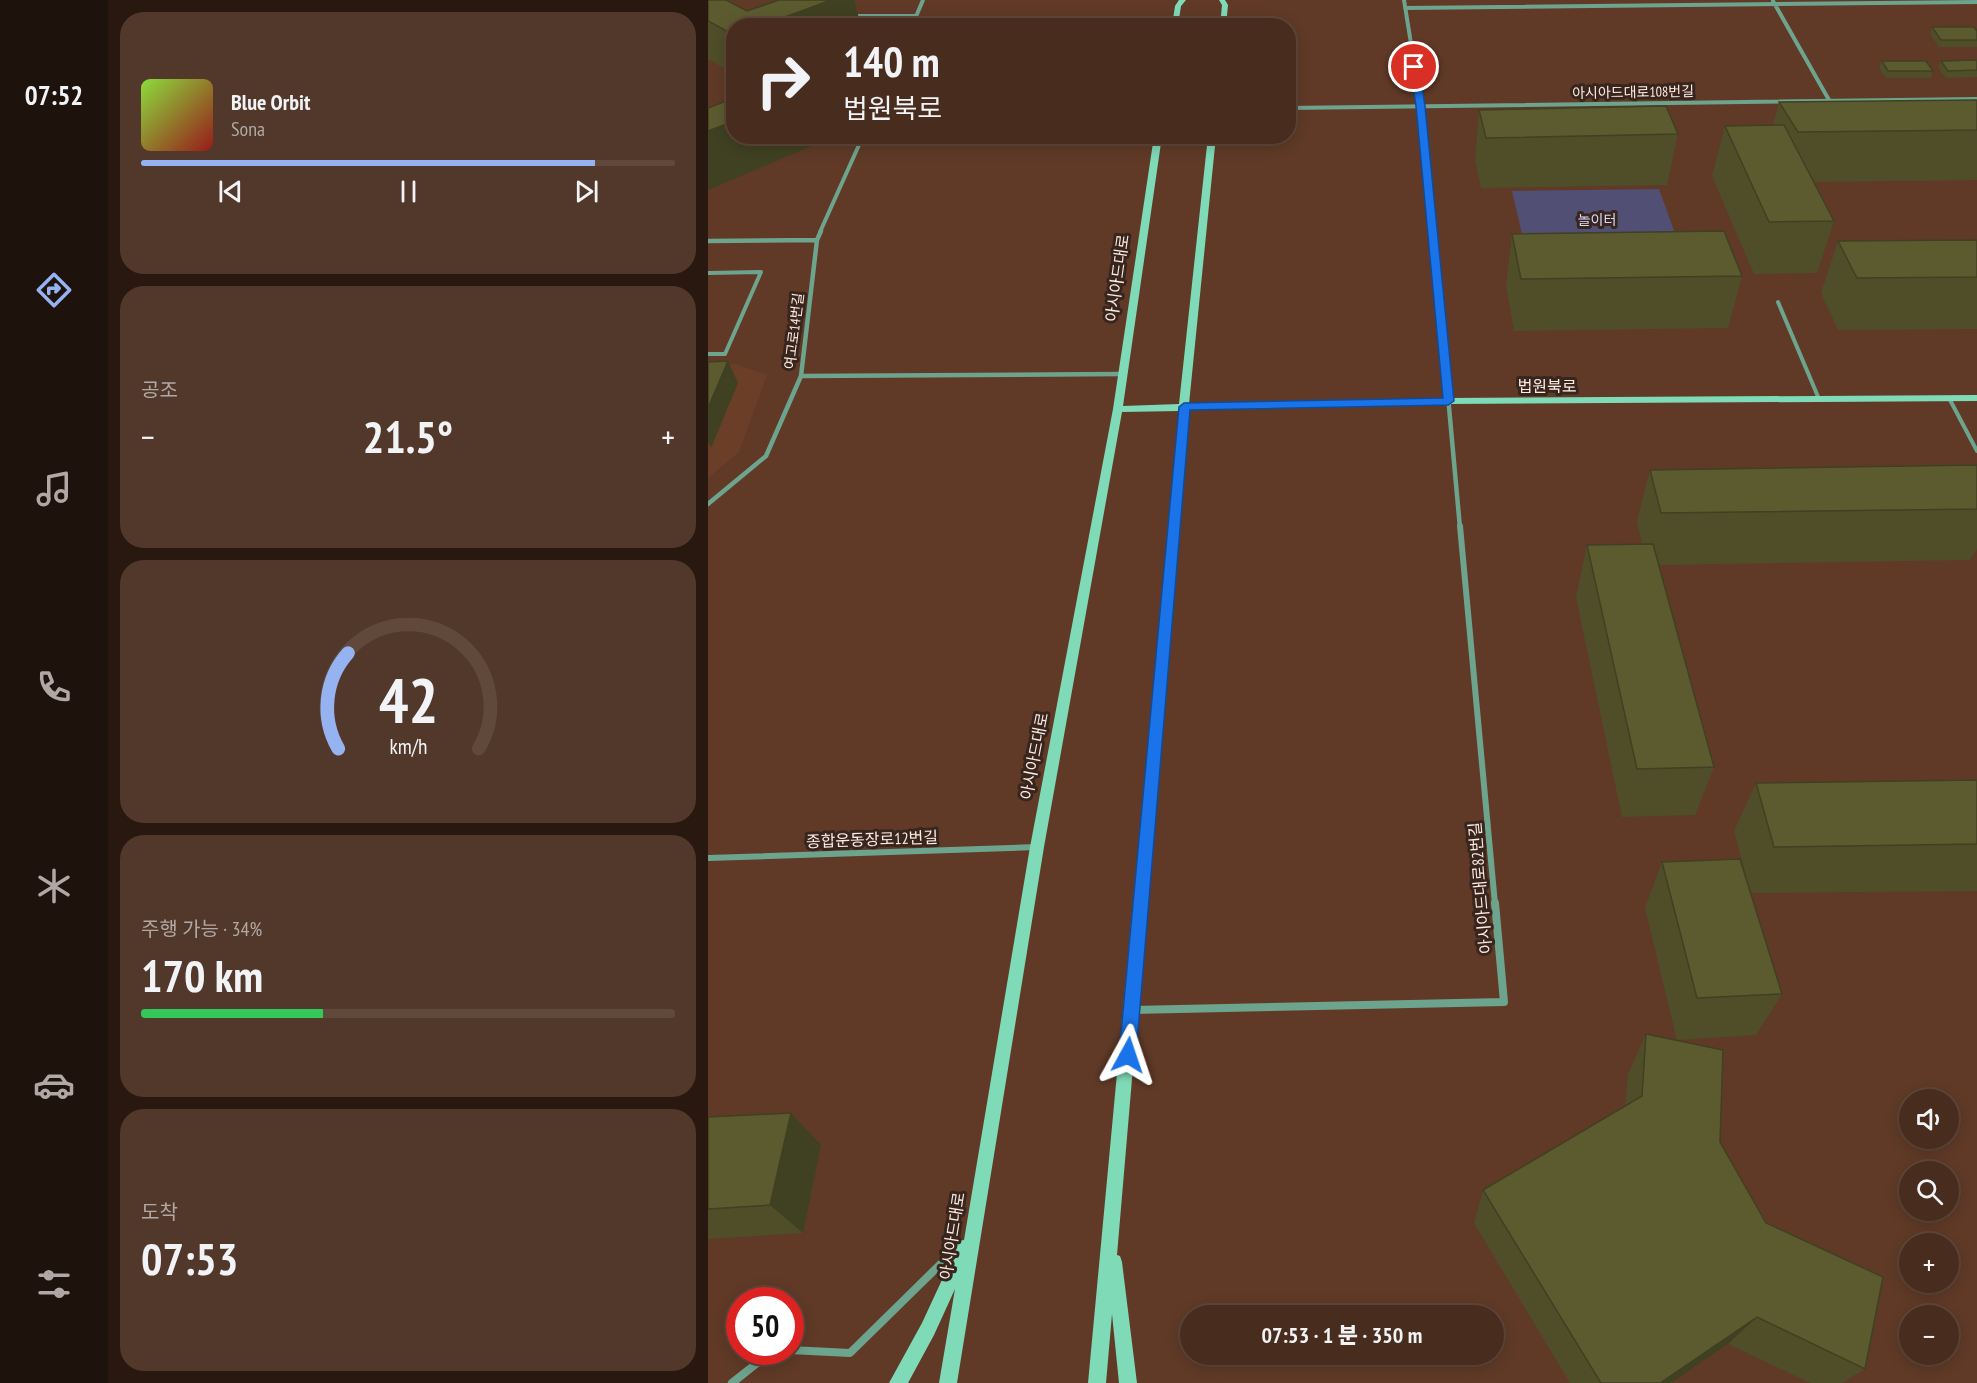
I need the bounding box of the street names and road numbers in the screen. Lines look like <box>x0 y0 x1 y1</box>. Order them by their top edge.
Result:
street label: 아시아드대로108번길 <box>1572 82 1694 102</box>
street label: 아시아드대로 <box>1101 233 1133 323</box>
street label: 여고로14번길 <box>780 292 808 370</box>
street label: 법원북로 <box>1518 376 1577 396</box>
street label: 아시아드대로 <box>1016 710 1052 801</box>
street label: 아시아드대로82번길 <box>1464 821 1496 955</box>
street label: 종합운동장로12번길 <box>806 827 938 851</box>
street label: 아시아드대로 <box>935 1191 969 1281</box>

